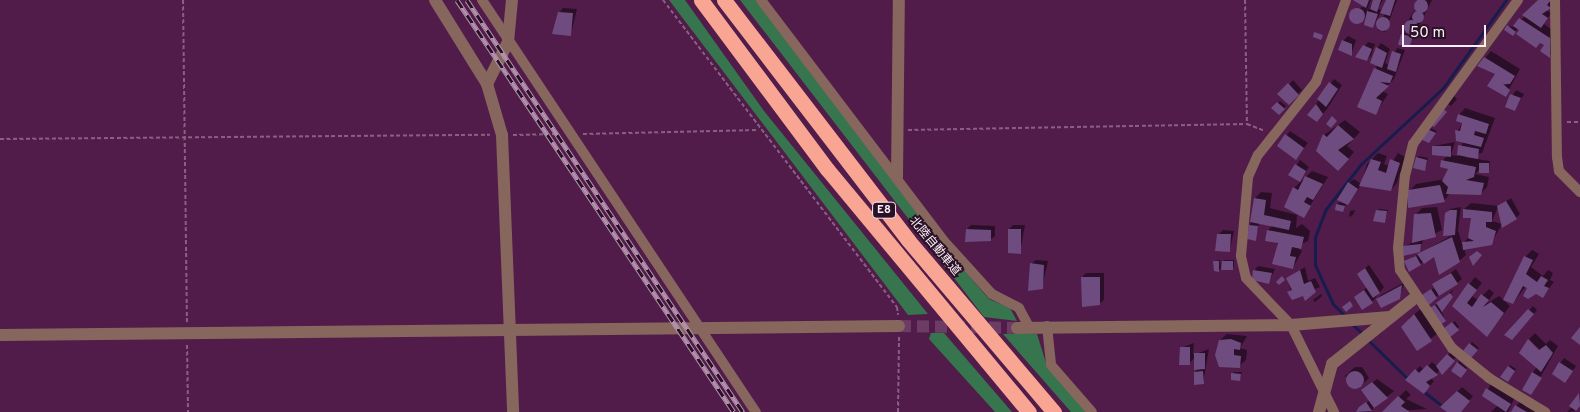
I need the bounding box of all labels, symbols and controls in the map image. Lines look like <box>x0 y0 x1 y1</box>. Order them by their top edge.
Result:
scale bar <box>1405 15 1489 47</box>
text: 50 m <box>1410 24 1445 43</box>
road number: E8 <box>872 202 896 218</box>
street label: 北陸自動車道 <box>905 215 963 279</box>

